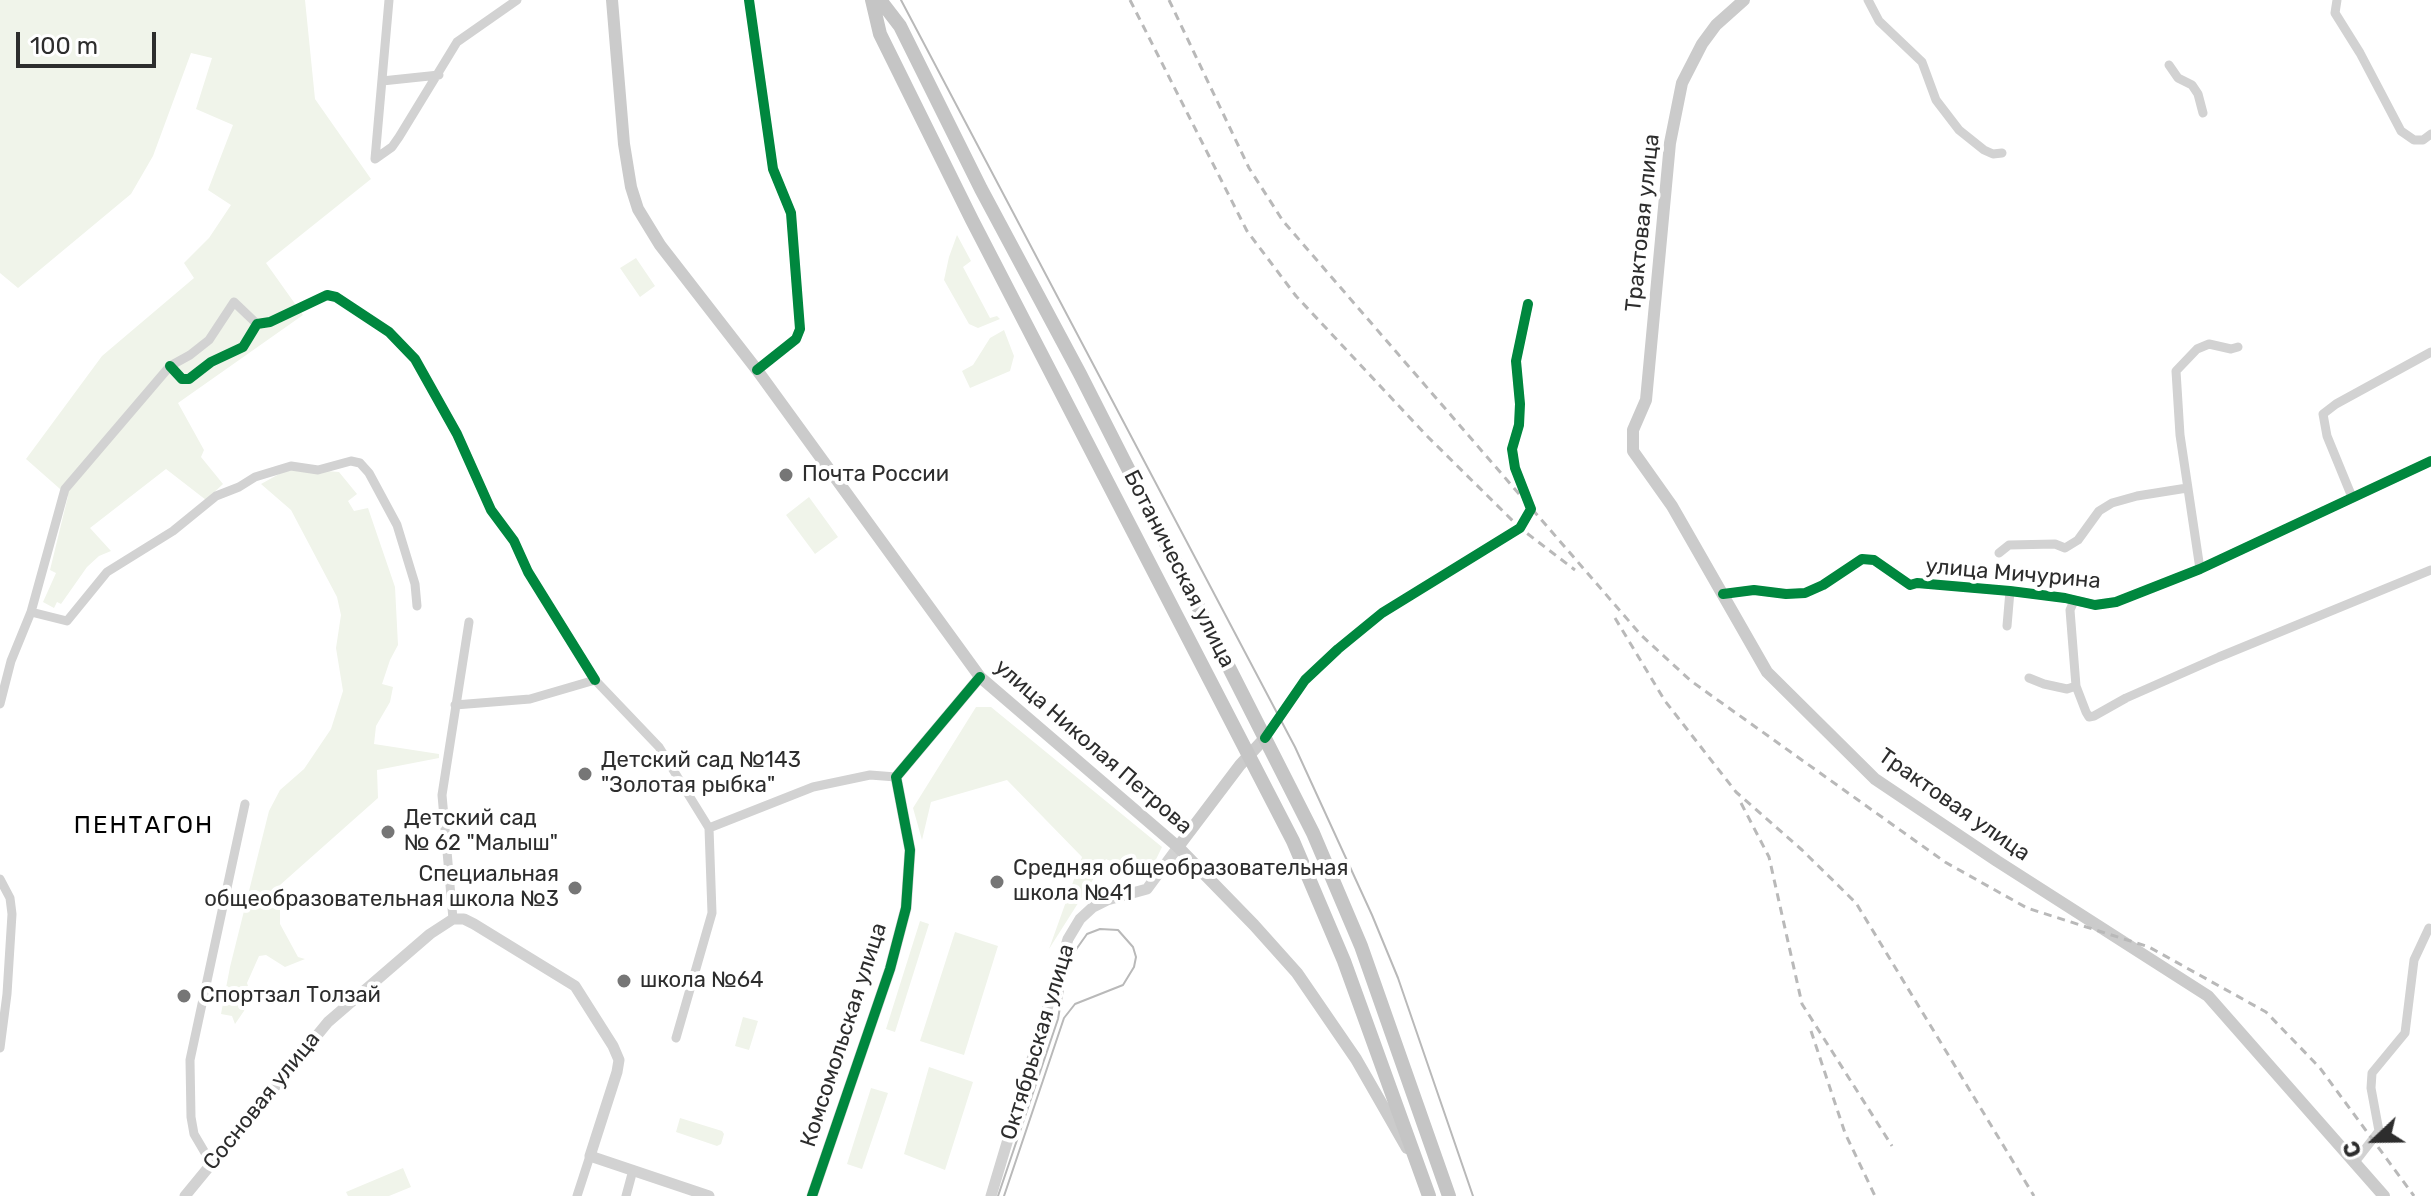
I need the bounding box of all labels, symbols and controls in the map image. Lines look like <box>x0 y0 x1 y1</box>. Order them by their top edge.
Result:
scale bar <box>20 16 160 66</box>
text: 100 m <box>30 32 98 60</box>
street label: Трактовая улица <box>1621 133 1665 313</box>
place label: Почта России <box>802 462 949 488</box>
marker: Почта России <box>777 466 795 484</box>
street label: Ботаническая улица <box>1118 466 1240 672</box>
street label: улица Мичурина <box>1924 553 2102 595</box>
street label: улица Николая Петрова <box>989 654 1197 840</box>
street label: Трактовая улица <box>1873 743 2035 867</box>
place label: Детский сад №143 "Золотая рыбка" <box>601 748 801 800</box>
marker: Детский сад №143 "Золотая рыбка" <box>576 765 594 783</box>
place label: Детский сад № 62 "Малыш" <box>404 806 558 858</box>
district label: ПЕНТАГОН <box>74 812 214 840</box>
marker: Детский сад № 62 "Малыш" <box>379 823 397 841</box>
place label: Средняя общеобразовательная школа №41 <box>1013 856 1348 908</box>
place label: Специальная общеобразовательная школа №3 <box>204 862 559 914</box>
marker: Средняя общеобразовательная школа №41 <box>988 873 1006 891</box>
marker: Специальная общеобразовательная школа №3 <box>566 879 584 897</box>
street label: Комсомольская улица <box>795 920 893 1150</box>
street label: Октябрьская улица <box>996 941 1080 1143</box>
place label: школа №64 <box>640 968 764 994</box>
marker: школа №64 <box>615 972 633 990</box>
place label: Спортзал Толзай <box>200 983 381 1009</box>
marker: Спортзал Толзай <box>175 987 193 1005</box>
street label: Сосновая улица <box>198 1026 326 1176</box>
north arrow <box>2335 1100 2415 1180</box>
text: С <box>2337 1137 2368 1161</box>

